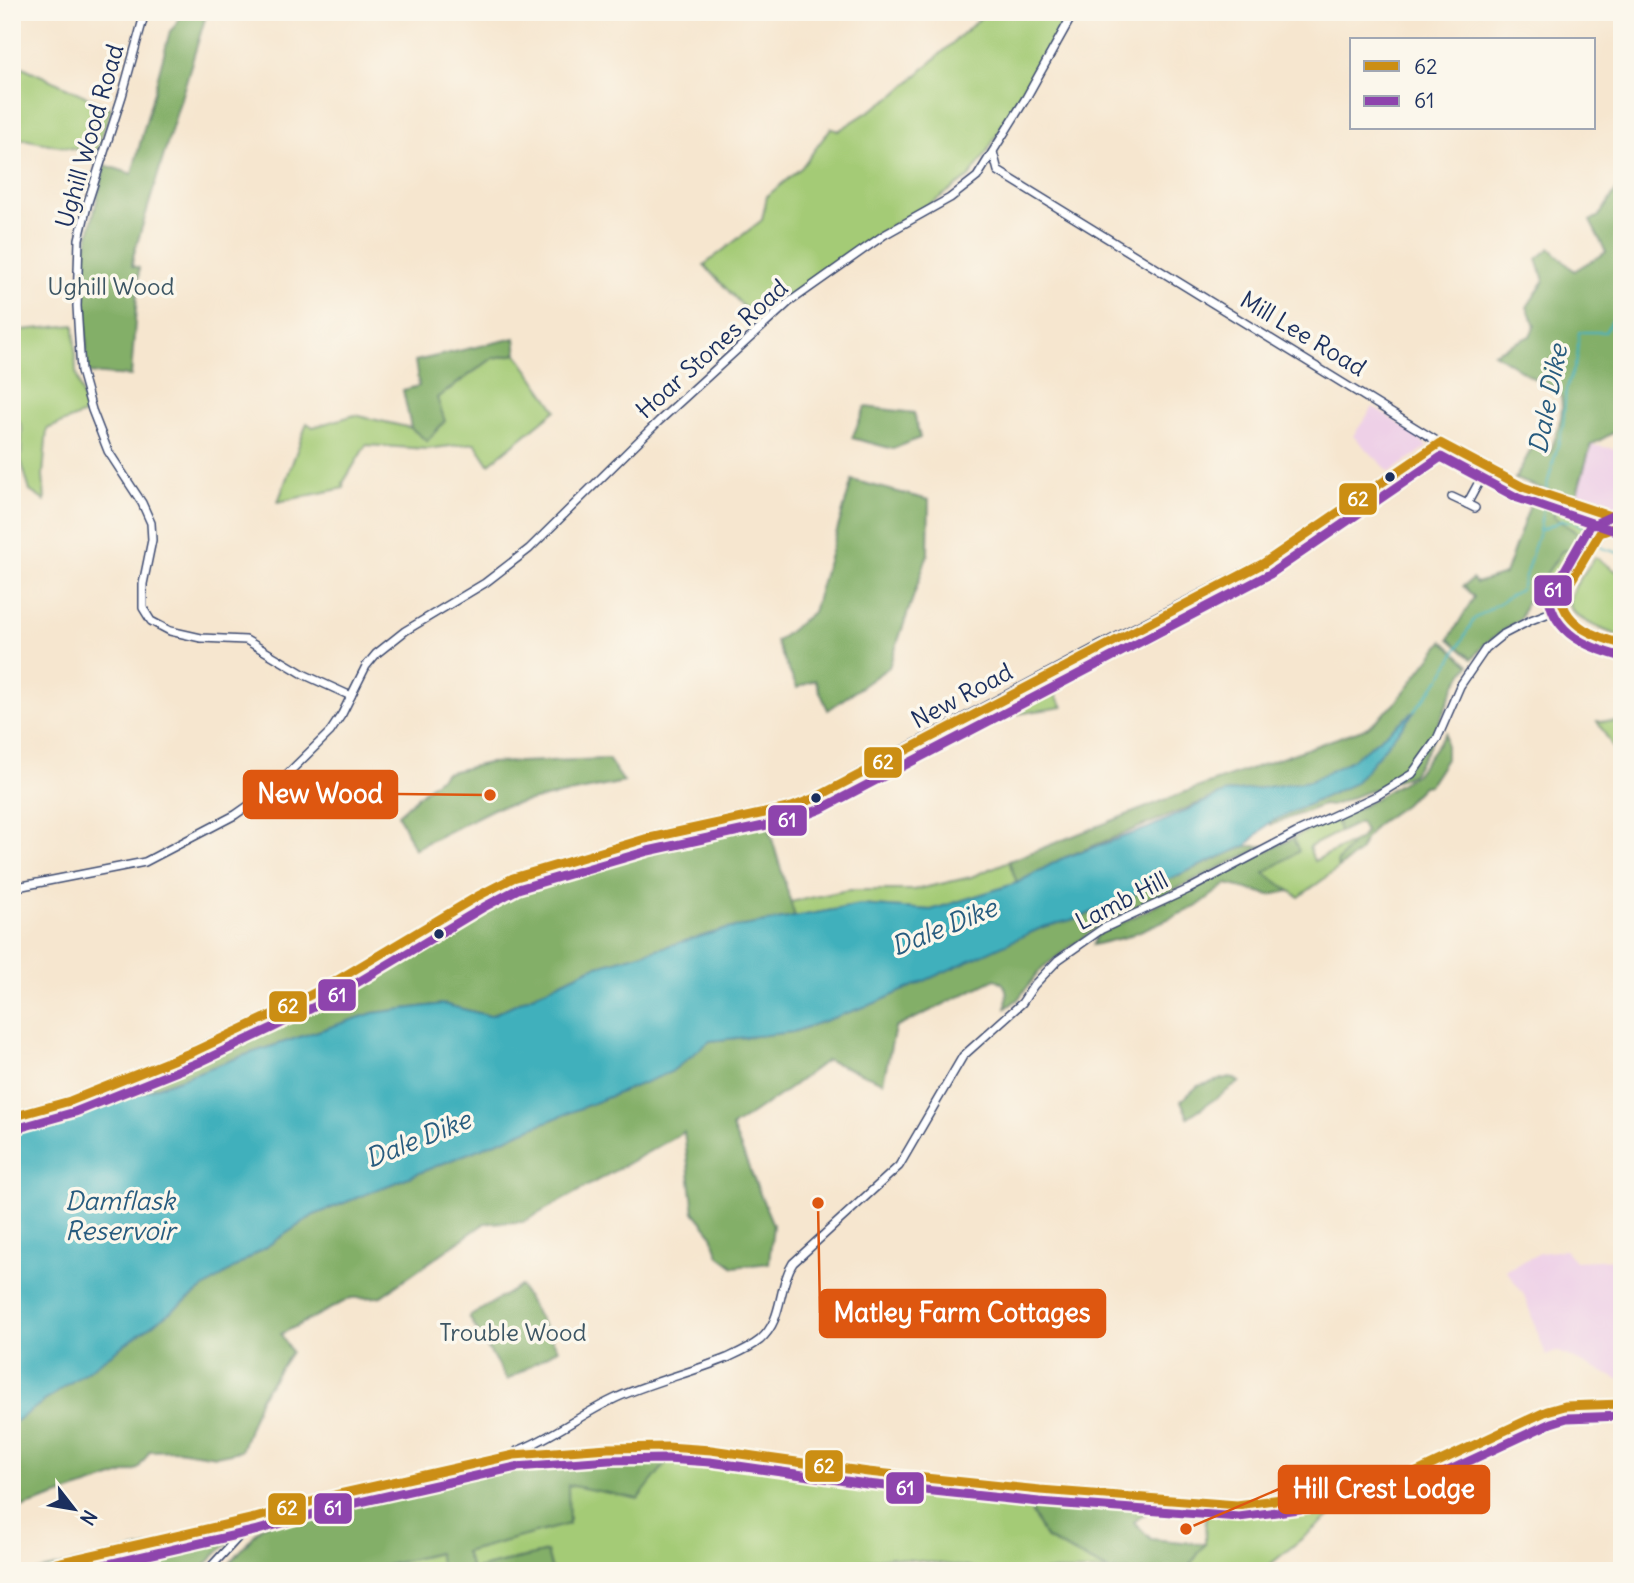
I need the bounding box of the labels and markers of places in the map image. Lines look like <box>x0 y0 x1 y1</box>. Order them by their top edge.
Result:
unlabelled marker <box>1383 470 1397 484</box>
callout: New Wood <box>244 771 397 818</box>
unlabelled marker <box>809 791 823 805</box>
unlabelled marker <box>432 927 446 941</box>
callout: Matley Farm Cottages <box>820 1290 1105 1337</box>
callout: Hill Crest Lodge <box>1279 1466 1489 1513</box>

